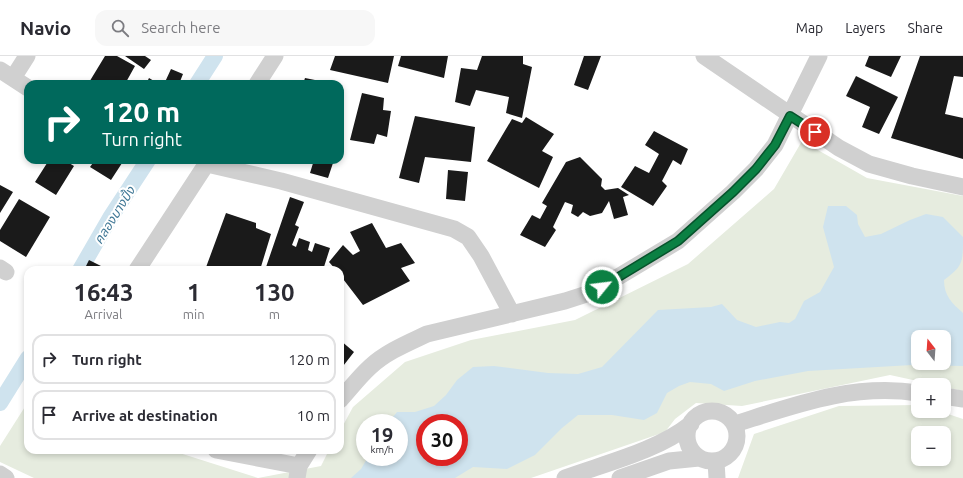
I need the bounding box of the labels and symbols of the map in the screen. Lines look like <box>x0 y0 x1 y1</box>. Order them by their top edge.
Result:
pin <box>798 115 832 149</box>
water label: คลองบางปิ้ง <box>90 182 138 246</box>
position arrow <box>581 266 623 308</box>
north arrow <box>911 330 951 370</box>
speed limit sign: 30 <box>416 414 468 466</box>

